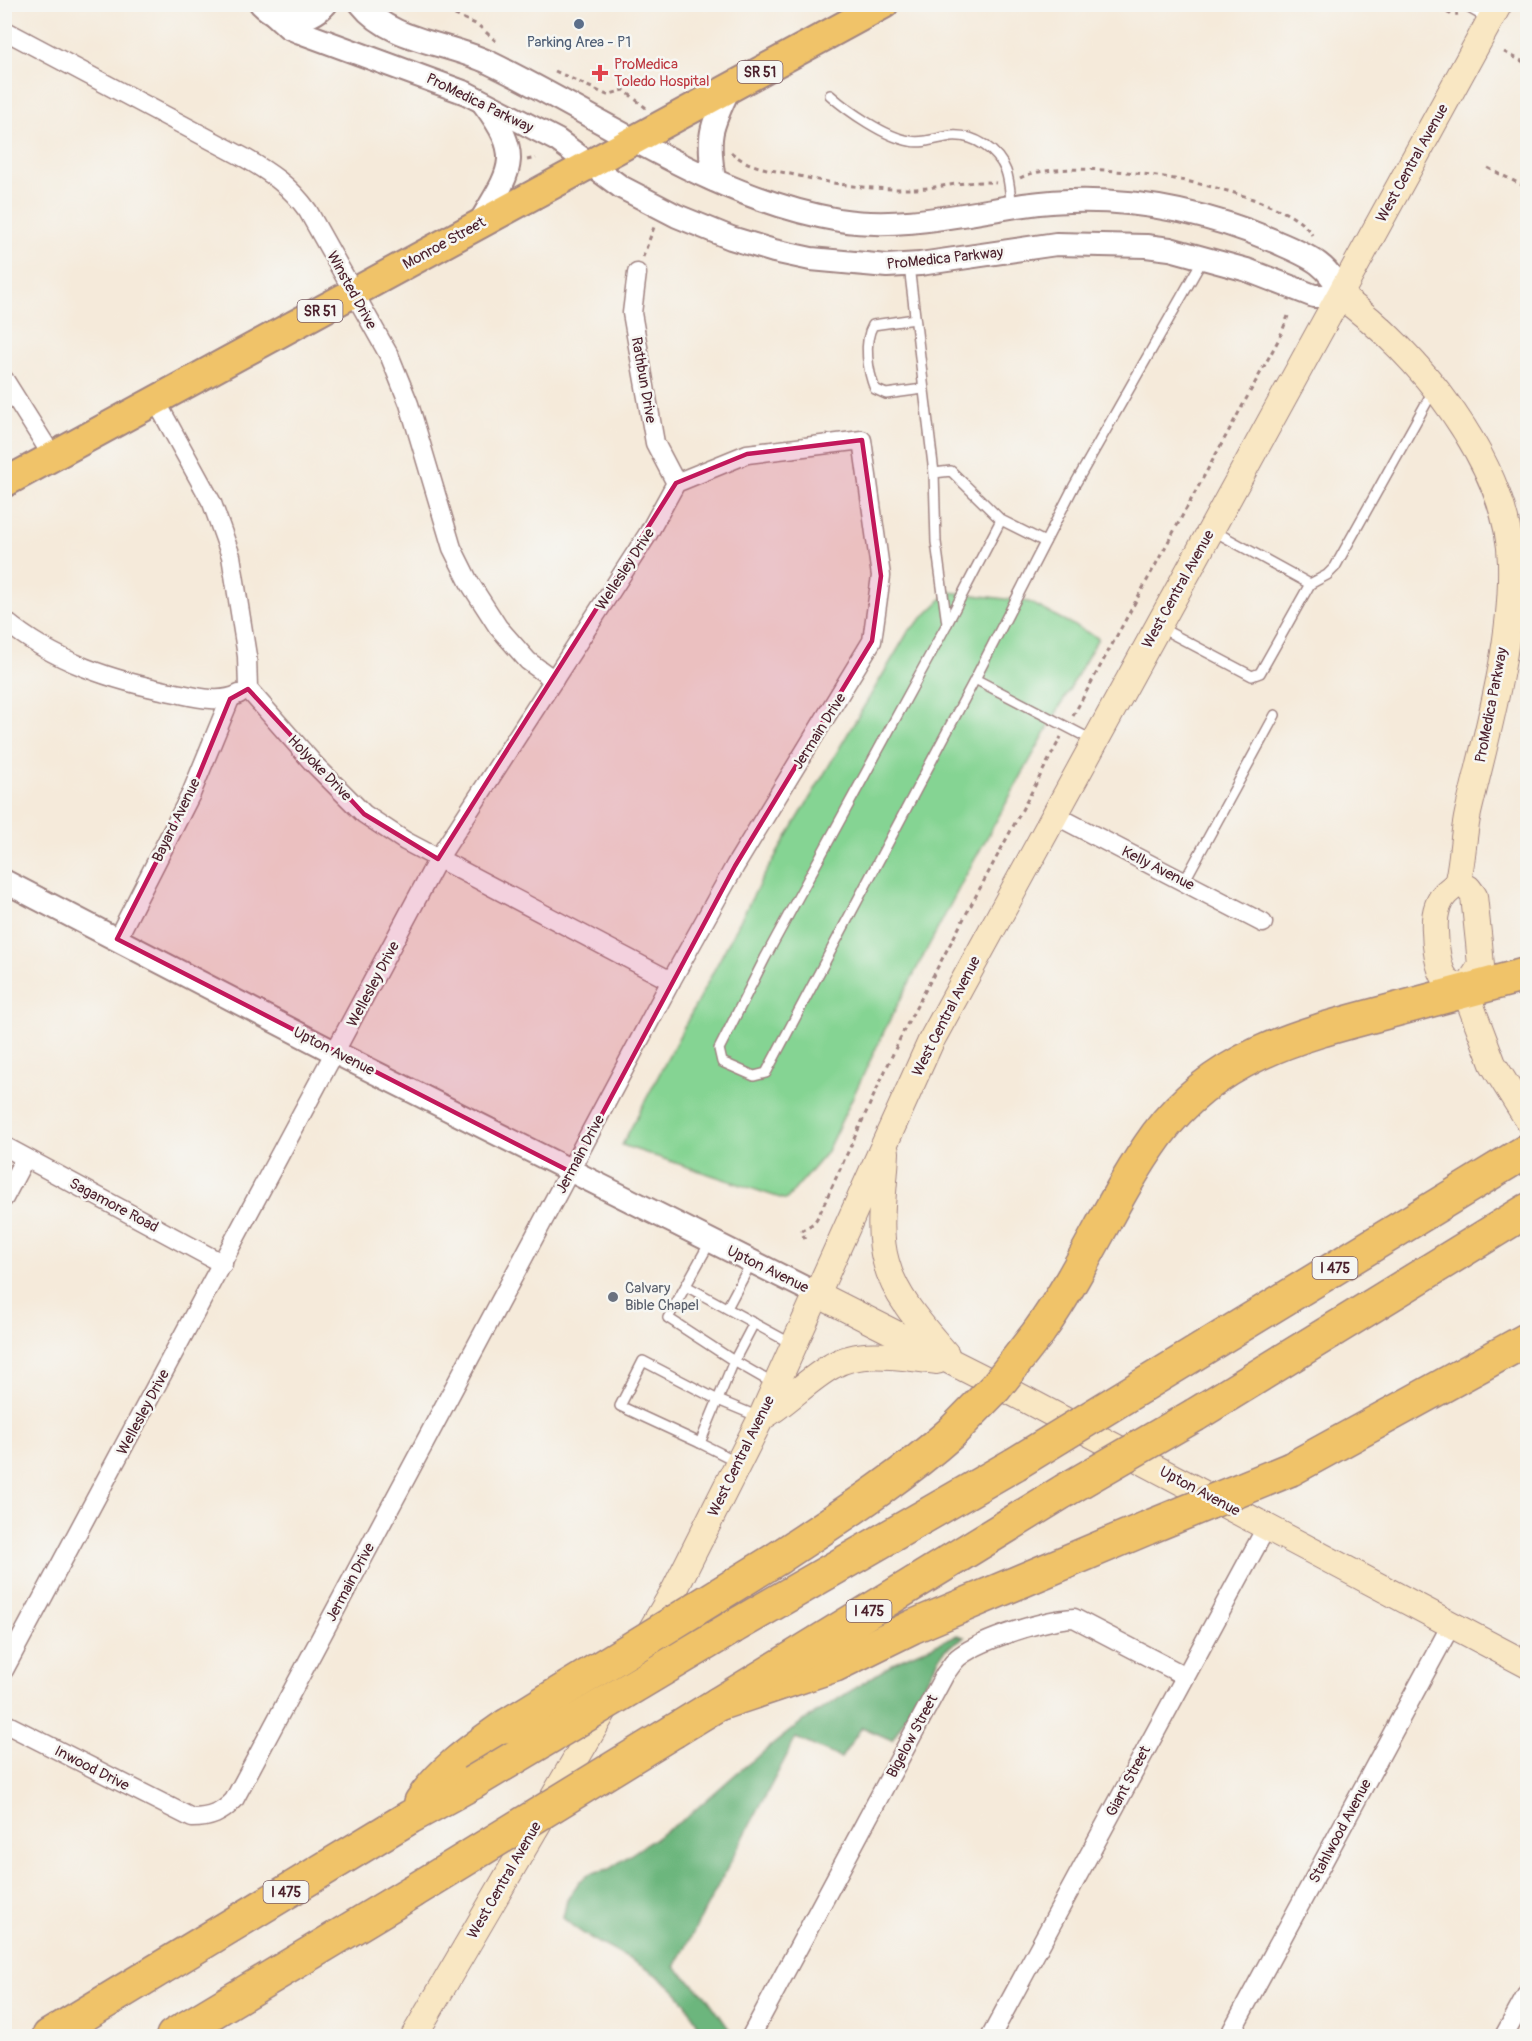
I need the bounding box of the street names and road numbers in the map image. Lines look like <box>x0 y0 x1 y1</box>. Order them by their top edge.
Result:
road number: SR 51 <box>738 61 783 83</box>
street label: ProMedica Parkway <box>423 69 537 138</box>
street label: West Central Avenue <box>1372 100 1453 226</box>
street label: Monroe Street <box>400 212 490 274</box>
street label: ProMedica Parkway <box>886 243 1005 274</box>
street label: Winsted Drive <box>322 248 381 333</box>
road number: SR 51 <box>298 300 342 322</box>
street label: Rathbun Drive <box>627 336 661 425</box>
street label: Wellesley Drive <box>592 524 659 614</box>
street label: West Central Avenue <box>1138 526 1219 652</box>
street label: ProMedica Parkway <box>1471 645 1512 764</box>
street label: Jermain Drive <box>788 689 851 773</box>
street label: Holyoke Drive <box>283 731 356 806</box>
street label: Bayard Avenue <box>148 775 205 865</box>
street label: Kelly Avenue <box>1118 842 1198 895</box>
street label: Wellesley Drive <box>343 938 404 1030</box>
street label: West Central Avenue <box>908 952 985 1079</box>
street label: Upton Avenue <box>290 1023 378 1080</box>
street label: Jermain Drive <box>552 1111 609 1197</box>
street label: Sagamore Road <box>66 1174 162 1237</box>
street label: Upton Avenue <box>724 1241 812 1298</box>
road number: I 475 <box>1312 1257 1358 1279</box>
street label: Wellesley Drive <box>113 1366 174 1458</box>
street label: West Central Avenue <box>704 1392 779 1520</box>
street label: Upton Avenue <box>1156 1462 1244 1521</box>
street label: Jermain Drive <box>322 1539 379 1625</box>
road number: I 475 <box>846 1600 892 1622</box>
street label: Bigelow Street <box>883 1690 943 1781</box>
street label: Inwood Drive <box>51 1741 133 1796</box>
street label: Giant Street <box>1102 1742 1155 1820</box>
street label: Stahlwood Avenue <box>1305 1775 1376 1887</box>
street label: West Central Avenue <box>463 1818 546 1942</box>
road number: I 475 <box>264 1881 308 1903</box>

